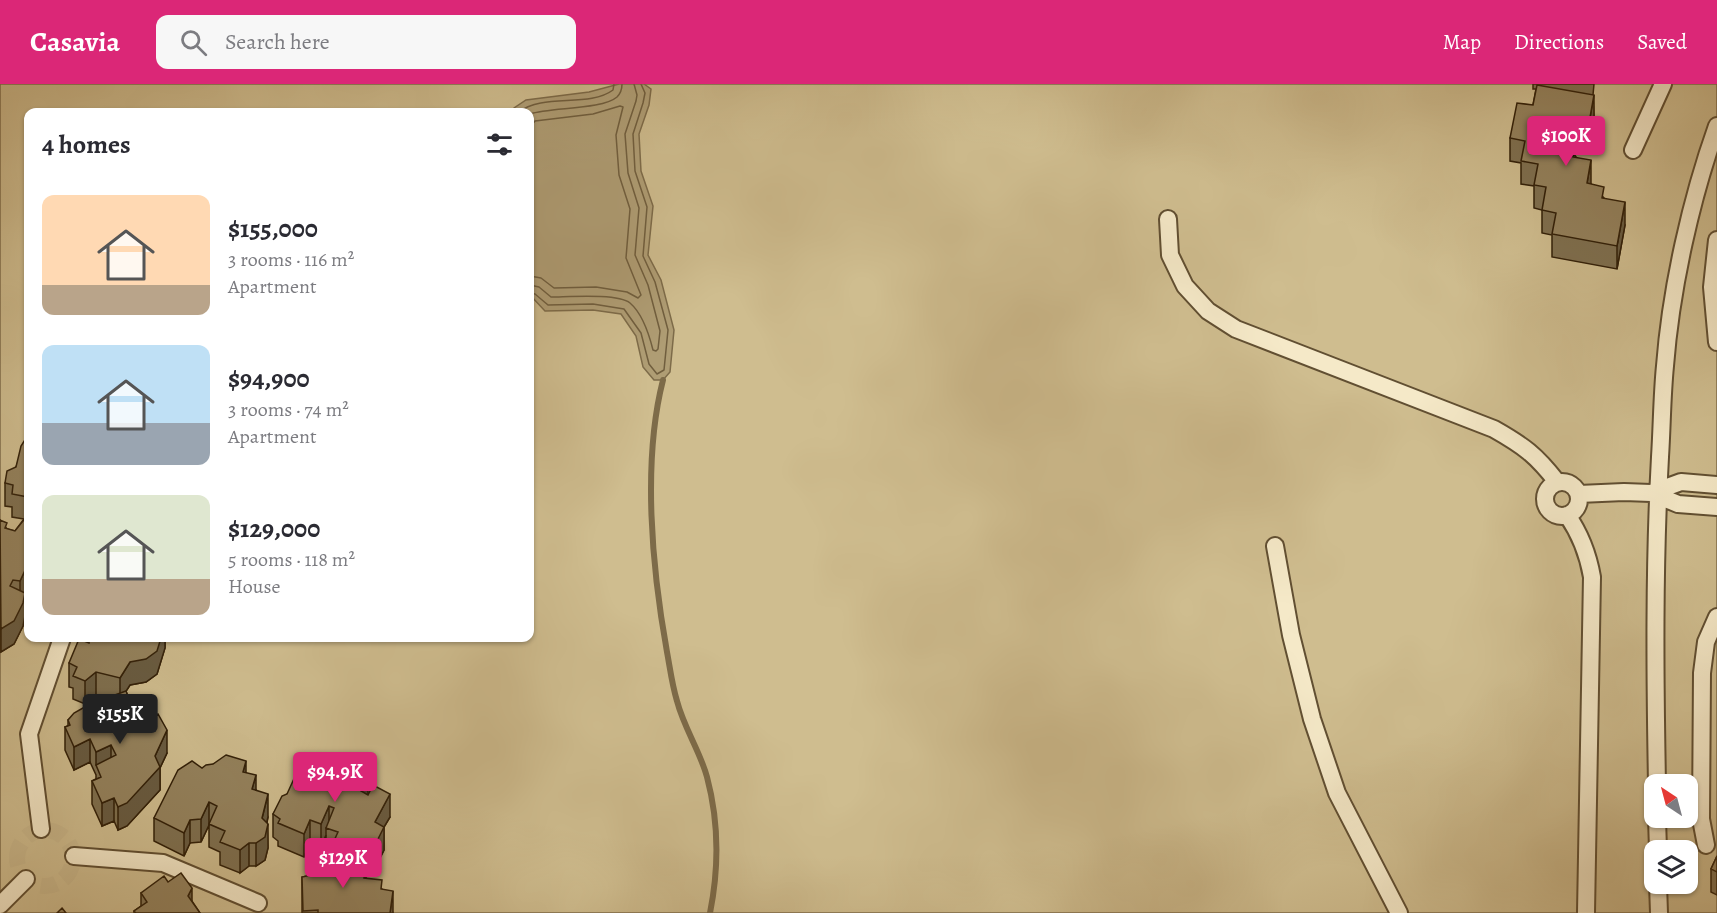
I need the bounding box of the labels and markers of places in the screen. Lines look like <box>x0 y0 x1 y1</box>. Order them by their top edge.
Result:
pin: $100K <box>1524 116 1608 167</box>
pin: $155K <box>78 694 162 745</box>
pin: $94.9K <box>286 752 384 803</box>
pin: $129K <box>301 838 385 889</box>

